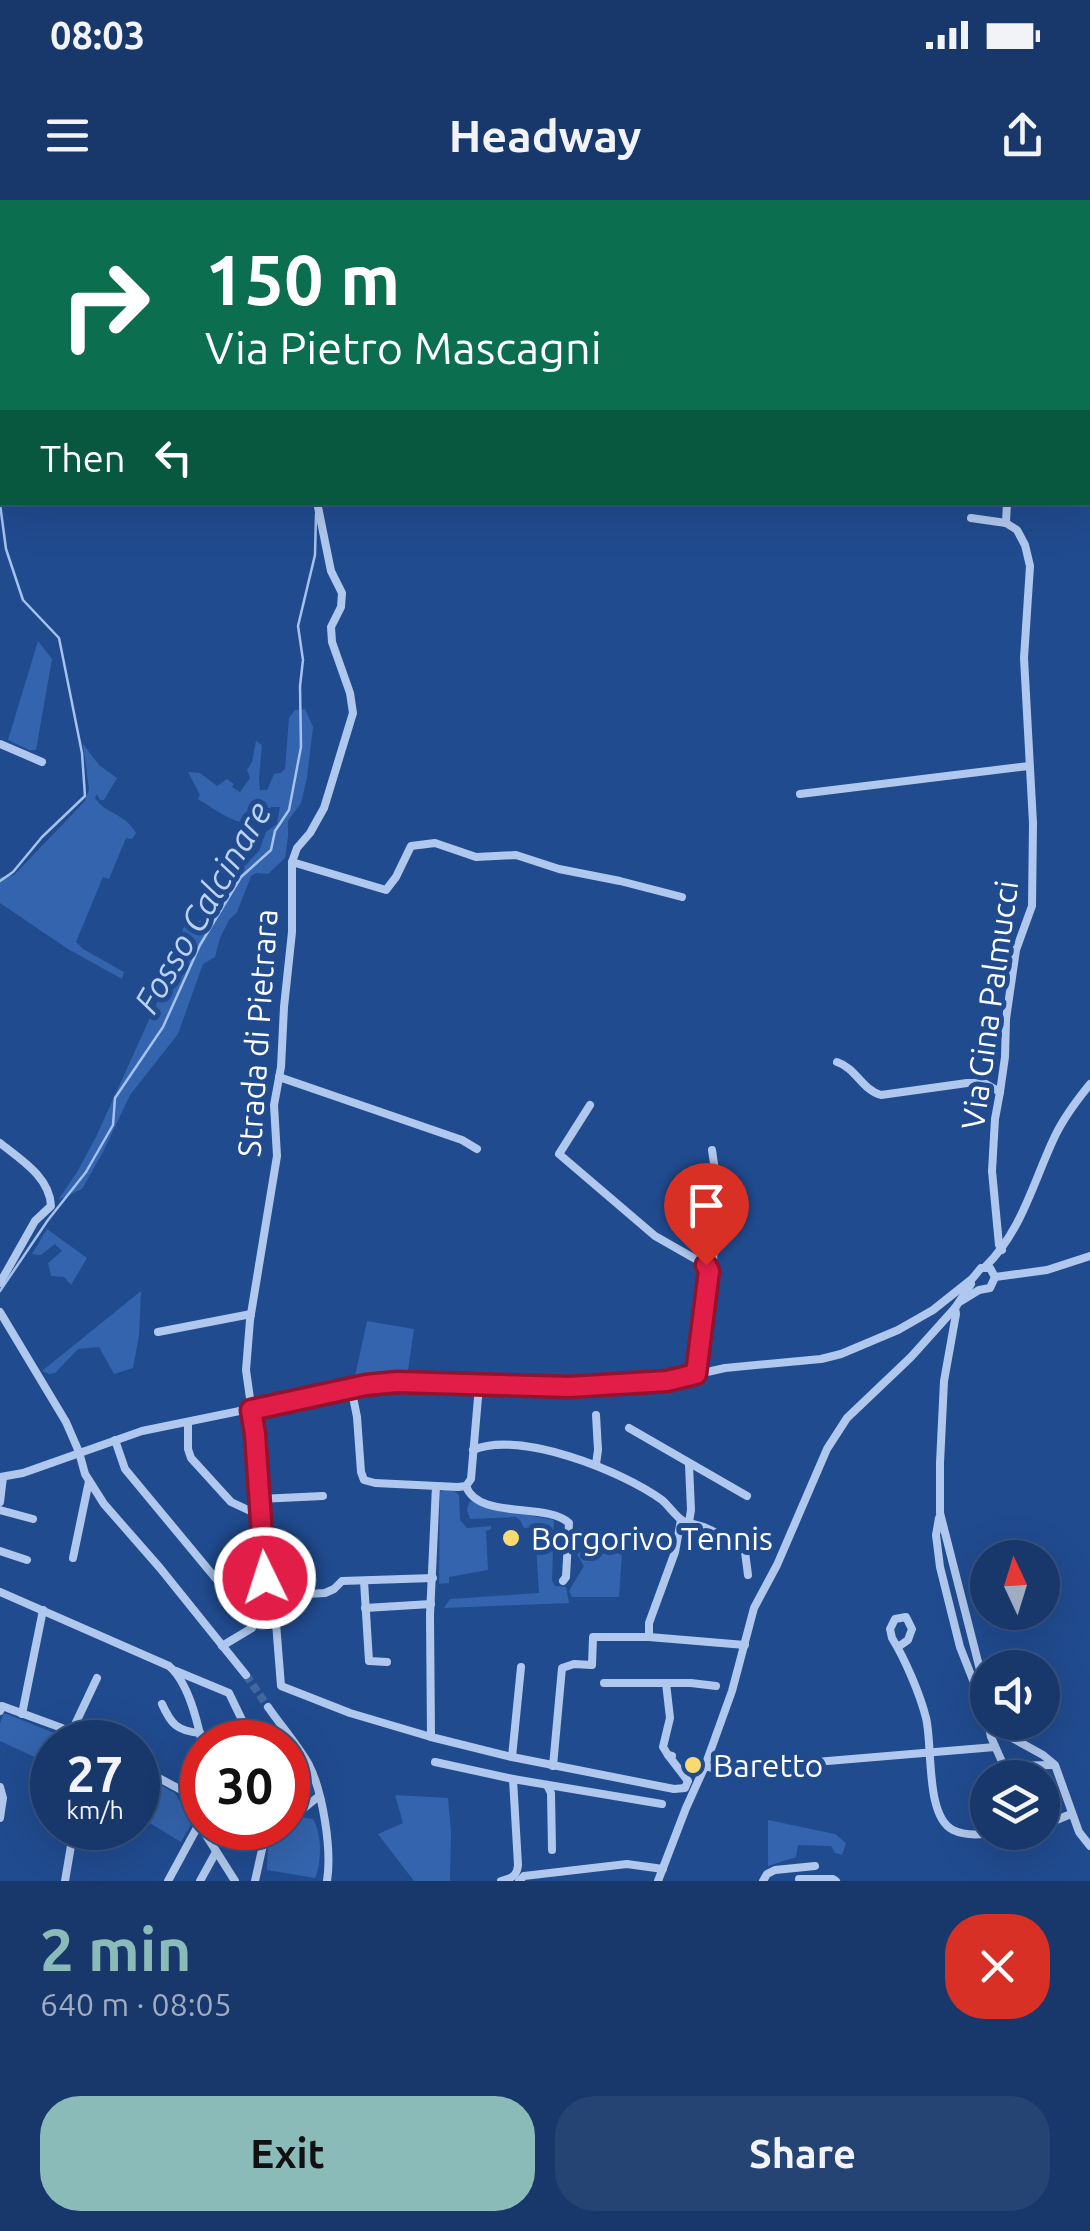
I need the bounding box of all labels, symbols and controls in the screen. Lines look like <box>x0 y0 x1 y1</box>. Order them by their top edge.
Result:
text: 08:03 <box>50 14 145 56</box>
icon: menu <box>40 108 95 163</box>
icon: share <box>995 108 1050 163</box>
text: Headway <box>449 110 641 161</box>
icon: right <box>40 240 170 370</box>
text: 150 m <box>205 240 400 318</box>
text: Via Pietro Mascagni <box>205 322 602 373</box>
icon: left <box>146 430 201 485</box>
text: Then <box>40 437 126 479</box>
water label: Fosso Calcinare <box>125 794 279 1020</box>
street label: Via Gina Palmucci <box>954 878 1024 1132</box>
street label: Strada di Pietrara <box>230 908 284 1158</box>
pin <box>664 1163 749 1266</box>
icon: arrive <box>679 1178 734 1233</box>
place label: Borgorivo Tennis <box>531 1520 773 1556</box>
position arrow <box>213 1526 317 1630</box>
marker: Borgorivo Tennis <box>500 1527 522 1549</box>
north arrow <box>970 1540 1060 1630</box>
map controls <box>970 1540 1060 1850</box>
button: sound <box>970 1650 1060 1740</box>
speed limit sign: 30 <box>180 1720 310 1850</box>
text: 27 <box>67 1745 123 1801</box>
place label: Baretto <box>713 1747 823 1783</box>
marker: Baretto <box>682 1754 704 1776</box>
button: layers <box>970 1760 1060 1850</box>
text: km/h <box>66 1796 124 1824</box>
button: close <box>945 1914 1050 2019</box>
text: 2 min <box>40 1915 192 1982</box>
text: 640 m · 08:05 <box>40 1986 232 2022</box>
button: Exit <box>40 2096 535 2211</box>
button: Share <box>555 2096 1050 2211</box>

